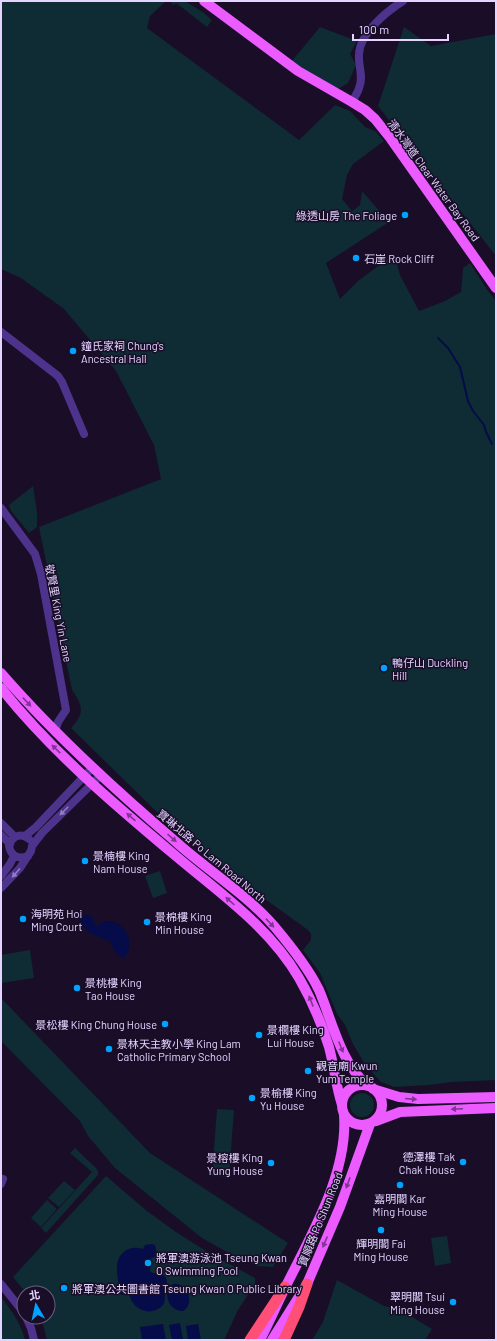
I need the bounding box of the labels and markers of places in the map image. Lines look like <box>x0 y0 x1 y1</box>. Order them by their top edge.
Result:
place label: 綠透山房 The Foliage <box>296 209 397 222</box>
marker: 綠透山房 The Foliage <box>400 210 410 220</box>
place label: 石崖 Rock Cliff <box>364 252 434 265</box>
marker: 石崖 Rock Cliff <box>351 253 361 263</box>
place label: 鐘氏家祠 Chung's Ancestral Hall <box>81 339 164 365</box>
marker: 鐘氏家祠 Chung's Ancestral Hall <box>68 346 78 356</box>
place label: 鴨仔山 Duckling Hill <box>392 656 468 682</box>
marker: 鴨仔山 Duckling Hill <box>379 663 389 673</box>
place label: 景楠樓 King Nam House <box>93 849 150 875</box>
marker: 景楠樓 King Nam House <box>80 856 90 866</box>
place label: 海明苑 Hoi Ming Court <box>31 907 82 933</box>
place label: 景棉樓 King Min House <box>155 910 212 936</box>
marker: 海明苑 Hoi Ming Court <box>18 914 28 924</box>
marker: 景棉樓 King Min House <box>142 917 152 927</box>
place label: 景桃樓 King Tao House <box>85 976 142 1002</box>
marker: 景桃樓 King Tao House <box>72 983 82 993</box>
place label: 景松樓 King Chung House <box>36 1018 157 1031</box>
marker: 景松樓 King Chung House <box>160 1019 170 1029</box>
place label: 景櫚樓 King Lui House <box>267 1023 324 1049</box>
marker: 景櫚樓 King Lui House <box>254 1030 264 1040</box>
place label: 景林天主教小學 King Lam Catholic Primary School <box>117 1037 241 1063</box>
marker: 景林天主教小學 King Lam Catholic Primary School <box>104 1044 114 1054</box>
place label: 觀音廟 Kwun Yum Temple <box>316 1059 378 1085</box>
marker: 觀音廟 Kwun Yum Temple <box>303 1066 313 1076</box>
place label: 景榆樓 King Yu House <box>260 1086 317 1112</box>
marker: 景榆樓 King Yu House <box>247 1093 257 1103</box>
place label: 德澤樓 Tak Chak House <box>399 1150 455 1176</box>
place label: 景榕樓 King Yung House <box>206 1151 263 1177</box>
marker: 德澤樓 Tak Chak House <box>458 1157 468 1167</box>
marker: 景榕樓 King Yung House <box>266 1158 276 1168</box>
marker: 嘉明閣 Kar Ming House <box>395 1180 405 1190</box>
place label: 嘉明閣 Kar Ming House <box>373 1192 428 1218</box>
marker: 輝明閣 Fai Ming House <box>376 1225 386 1235</box>
place label: 輝明閣 Fai Ming House <box>354 1237 409 1263</box>
place label: 將軍澳游泳池 Tseung Kwan O Swimming Pool <box>156 1251 287 1277</box>
marker: 將軍澳游泳池 Tseung Kwan O Swimming Pool <box>143 1258 153 1268</box>
place label: 將軍澳公共圖書館 Tseung Kwan O Public Library <box>72 1282 302 1295</box>
marker: 將軍澳公共圖書館 Tseung Kwan O Public Library <box>59 1283 69 1293</box>
place label: 翠明閣 Tsui Ming House <box>390 1290 445 1316</box>
marker: 翠明閣 Tsui Ming House <box>448 1297 458 1307</box>

